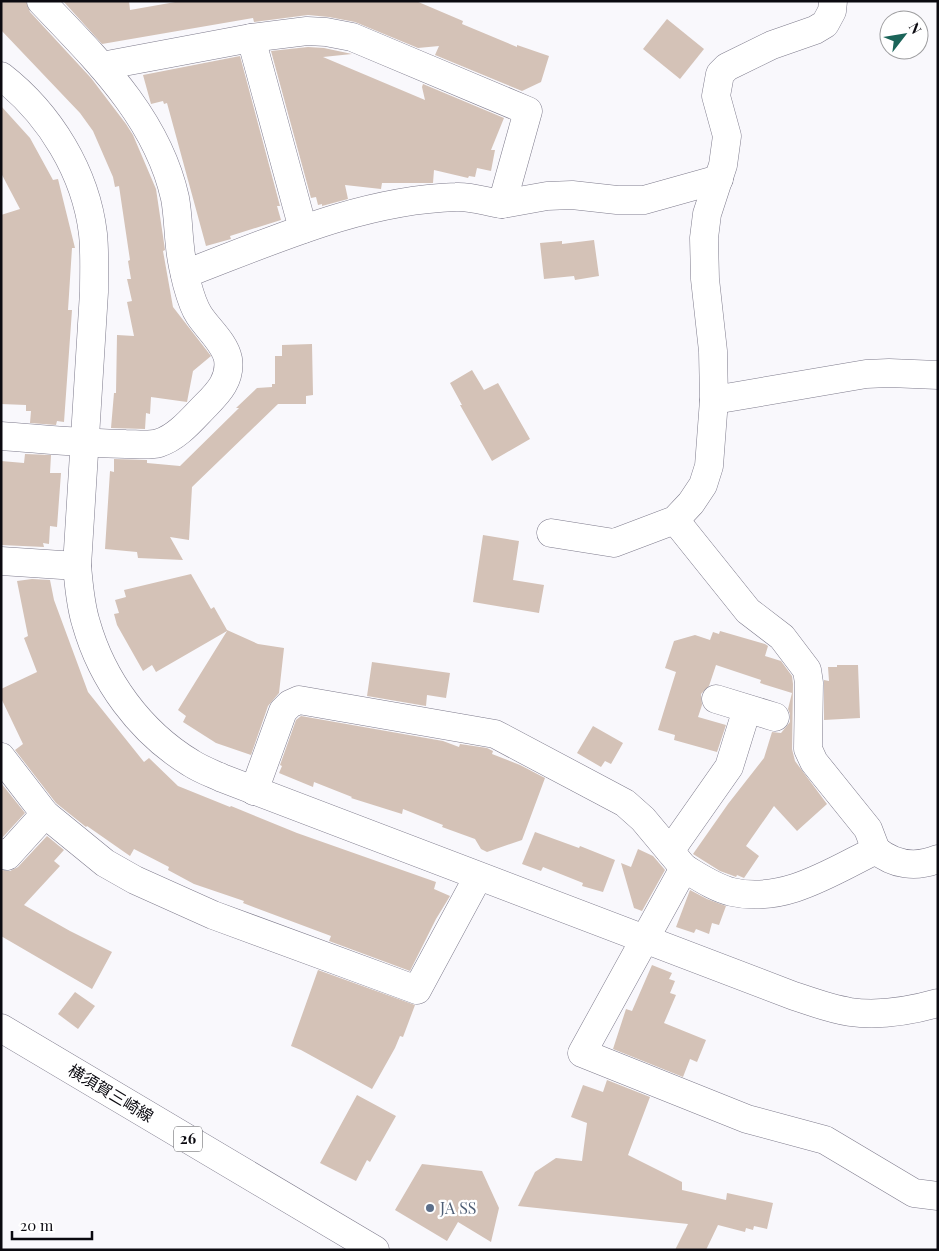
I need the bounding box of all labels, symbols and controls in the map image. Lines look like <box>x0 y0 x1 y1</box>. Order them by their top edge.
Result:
north arrow <box>879 10 929 60</box>
text: N <box>905 19 926 37</box>
street label: 横須賀三崎線 <box>65 1059 158 1126</box>
road number: 26 <box>174 1126 202 1152</box>
place label: JA SS <box>439 1197 476 1218</box>
marker: JA SS <box>424 1202 436 1214</box>
scale bar <box>12 1208 92 1240</box>
text: 20 m <box>20 1215 54 1235</box>

